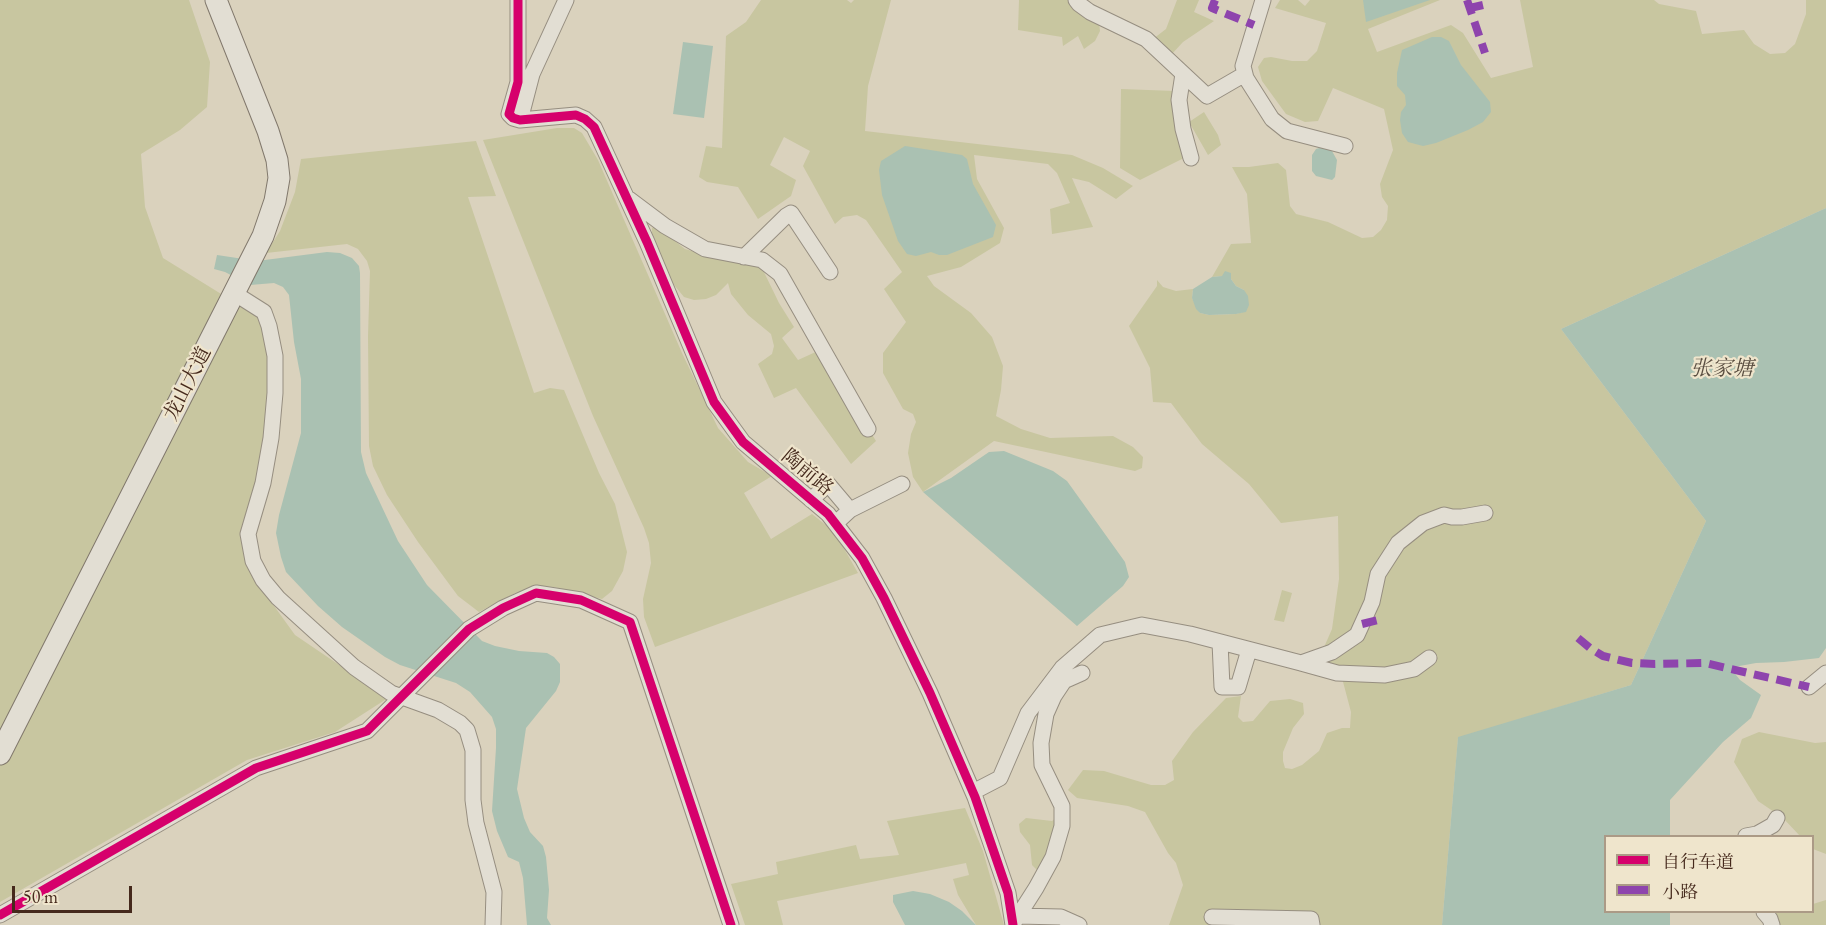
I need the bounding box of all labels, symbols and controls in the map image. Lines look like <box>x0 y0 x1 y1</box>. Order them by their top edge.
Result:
street label: 龙山大道 <box>159 343 217 425</box>
water label: 张家塘 <box>1691 356 1753 382</box>
street label: 陶前路 <box>776 445 838 501</box>
legend <box>1604 835 1814 913</box>
text: 自行车道 <box>1662 850 1734 873</box>
scale bar <box>15 874 135 912</box>
text: 小路 <box>1662 880 1698 903</box>
text: 50 m <box>23 885 58 908</box>

